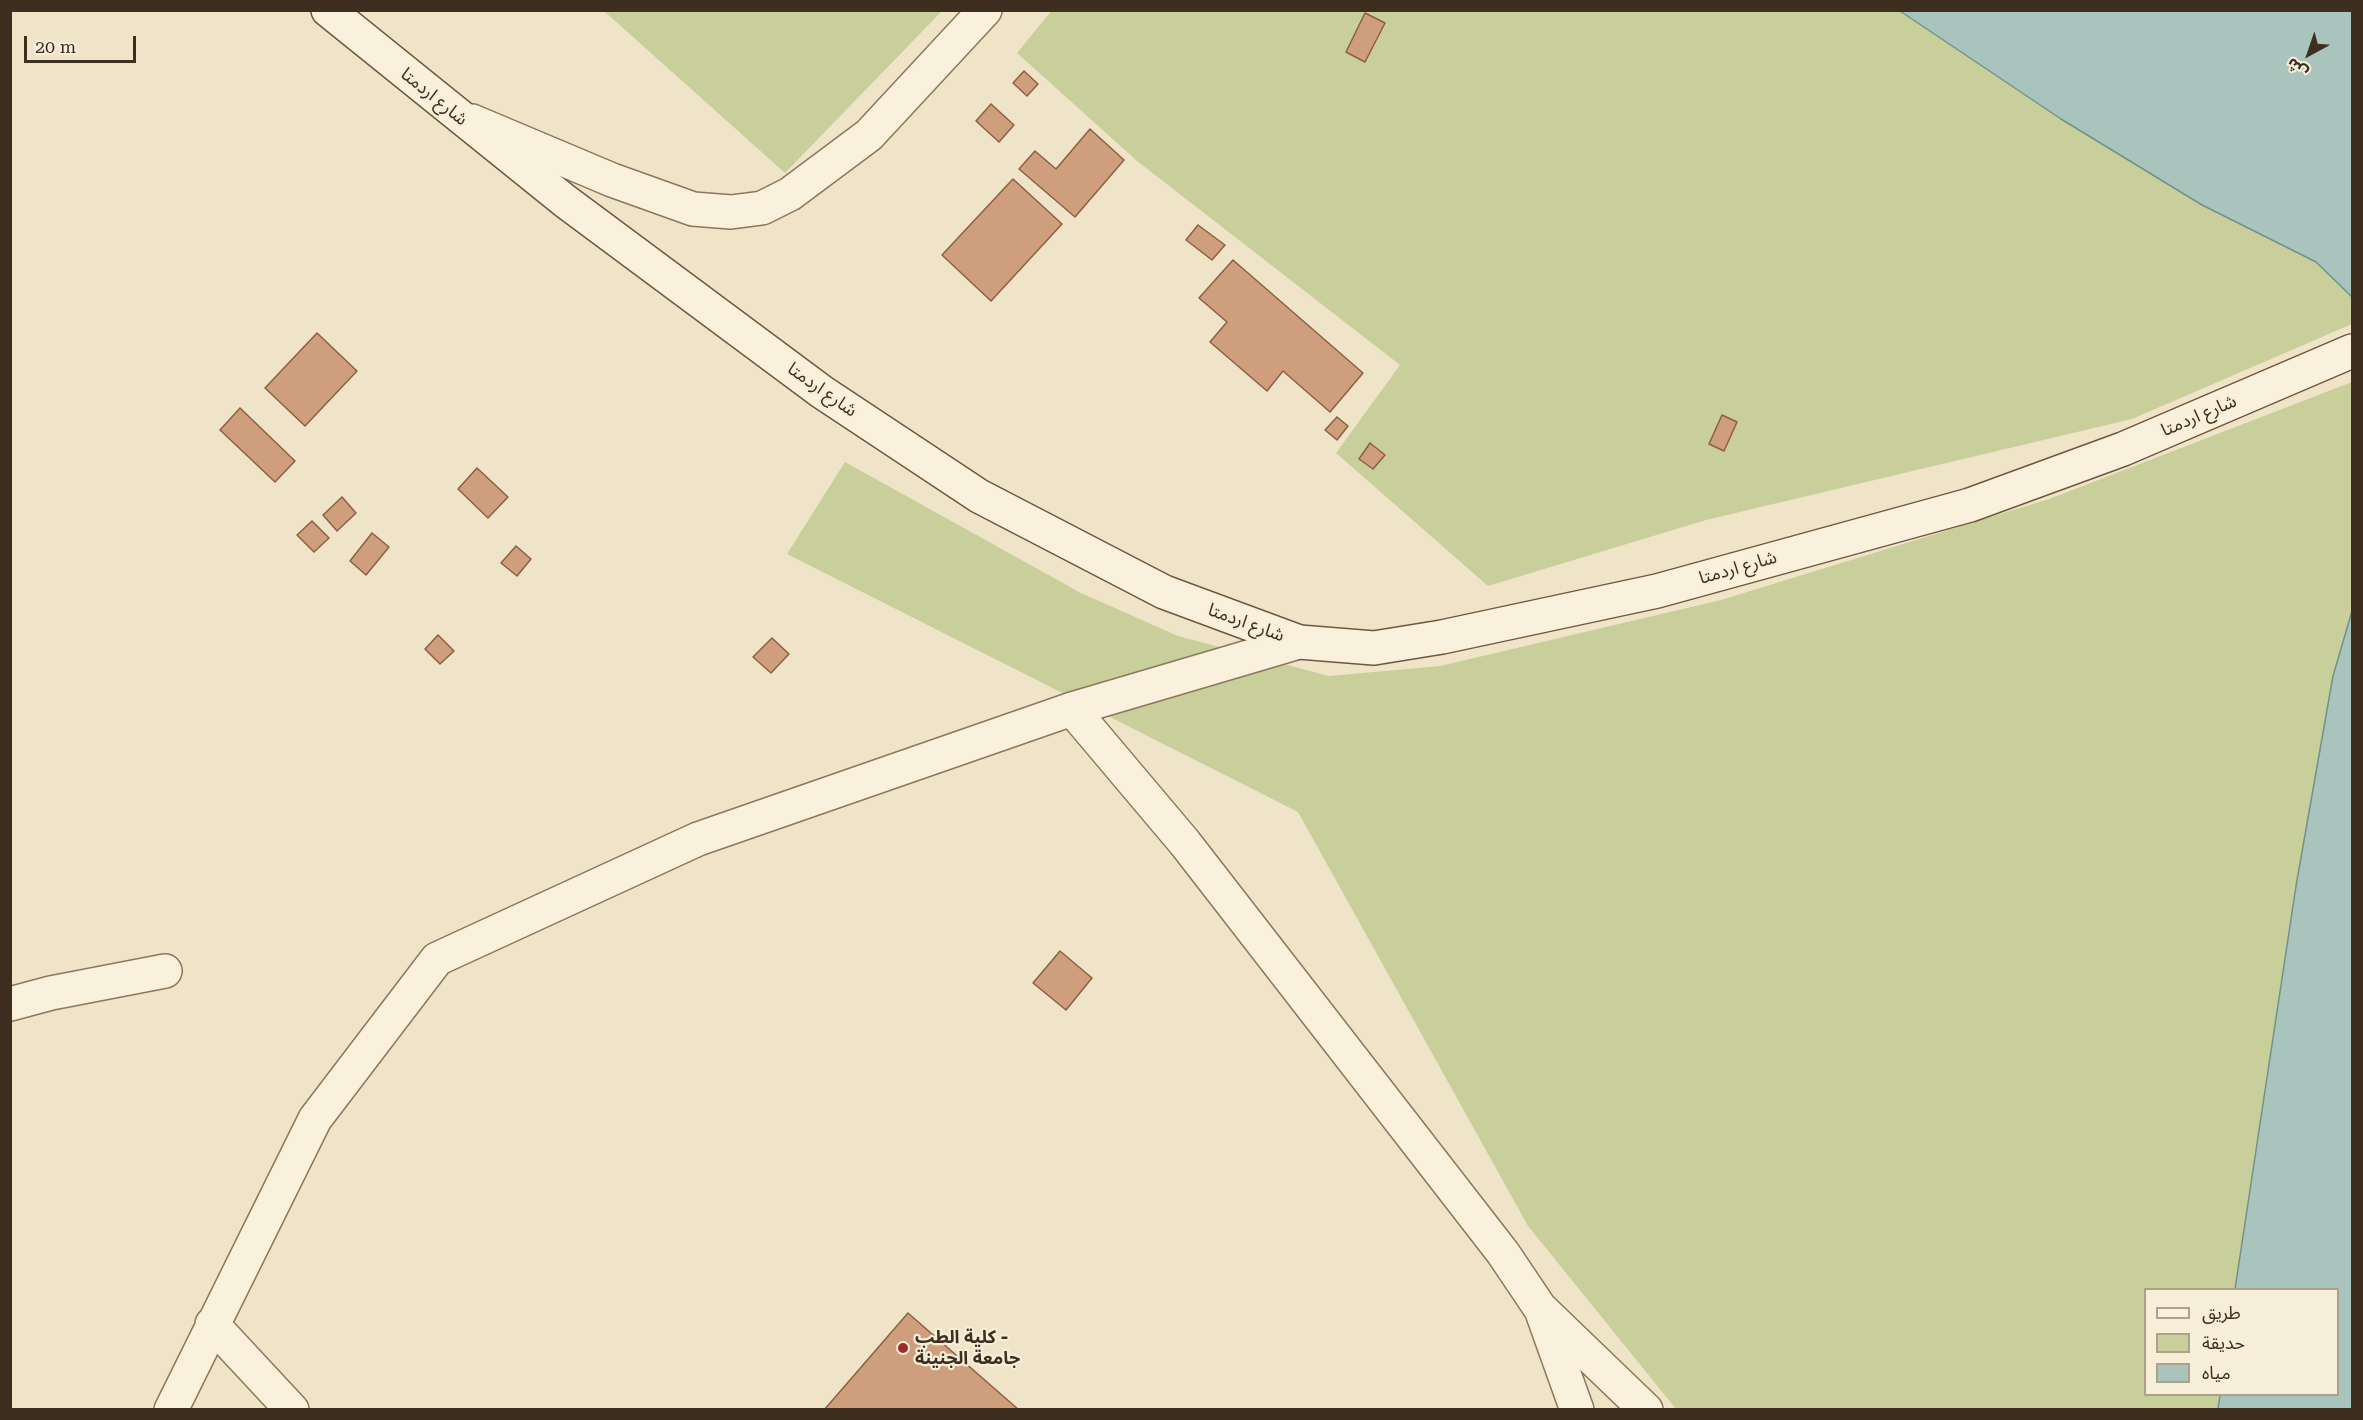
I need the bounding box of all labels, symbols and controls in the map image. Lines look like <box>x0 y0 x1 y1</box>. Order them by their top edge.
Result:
scale bar <box>27 24 140 62</box>
north arrow <box>2279 24 2339 84</box>
text: 20 m <box>35 36 76 57</box>
text: ش <box>2283 54 2312 82</box>
street label: شارع اردمتا <box>396 63 472 131</box>
street label: شارع اردمتا <box>783 358 861 422</box>
street label: شارع اردمتا <box>2158 390 2240 442</box>
street label: شارع اردمتا <box>1697 547 1779 589</box>
street label: شارع اردمتا <box>1205 599 1287 647</box>
legend <box>2144 1288 2339 1396</box>
text: طريق <box>2202 1302 2241 1323</box>
place label: كلية الطب - جامعة الجنينة <box>915 1327 1020 1370</box>
text: حديقة <box>2202 1332 2245 1353</box>
marker: كلية الطب - جامعة الجنينة <box>896 1341 910 1355</box>
text: مياه <box>2202 1362 2231 1383</box>

